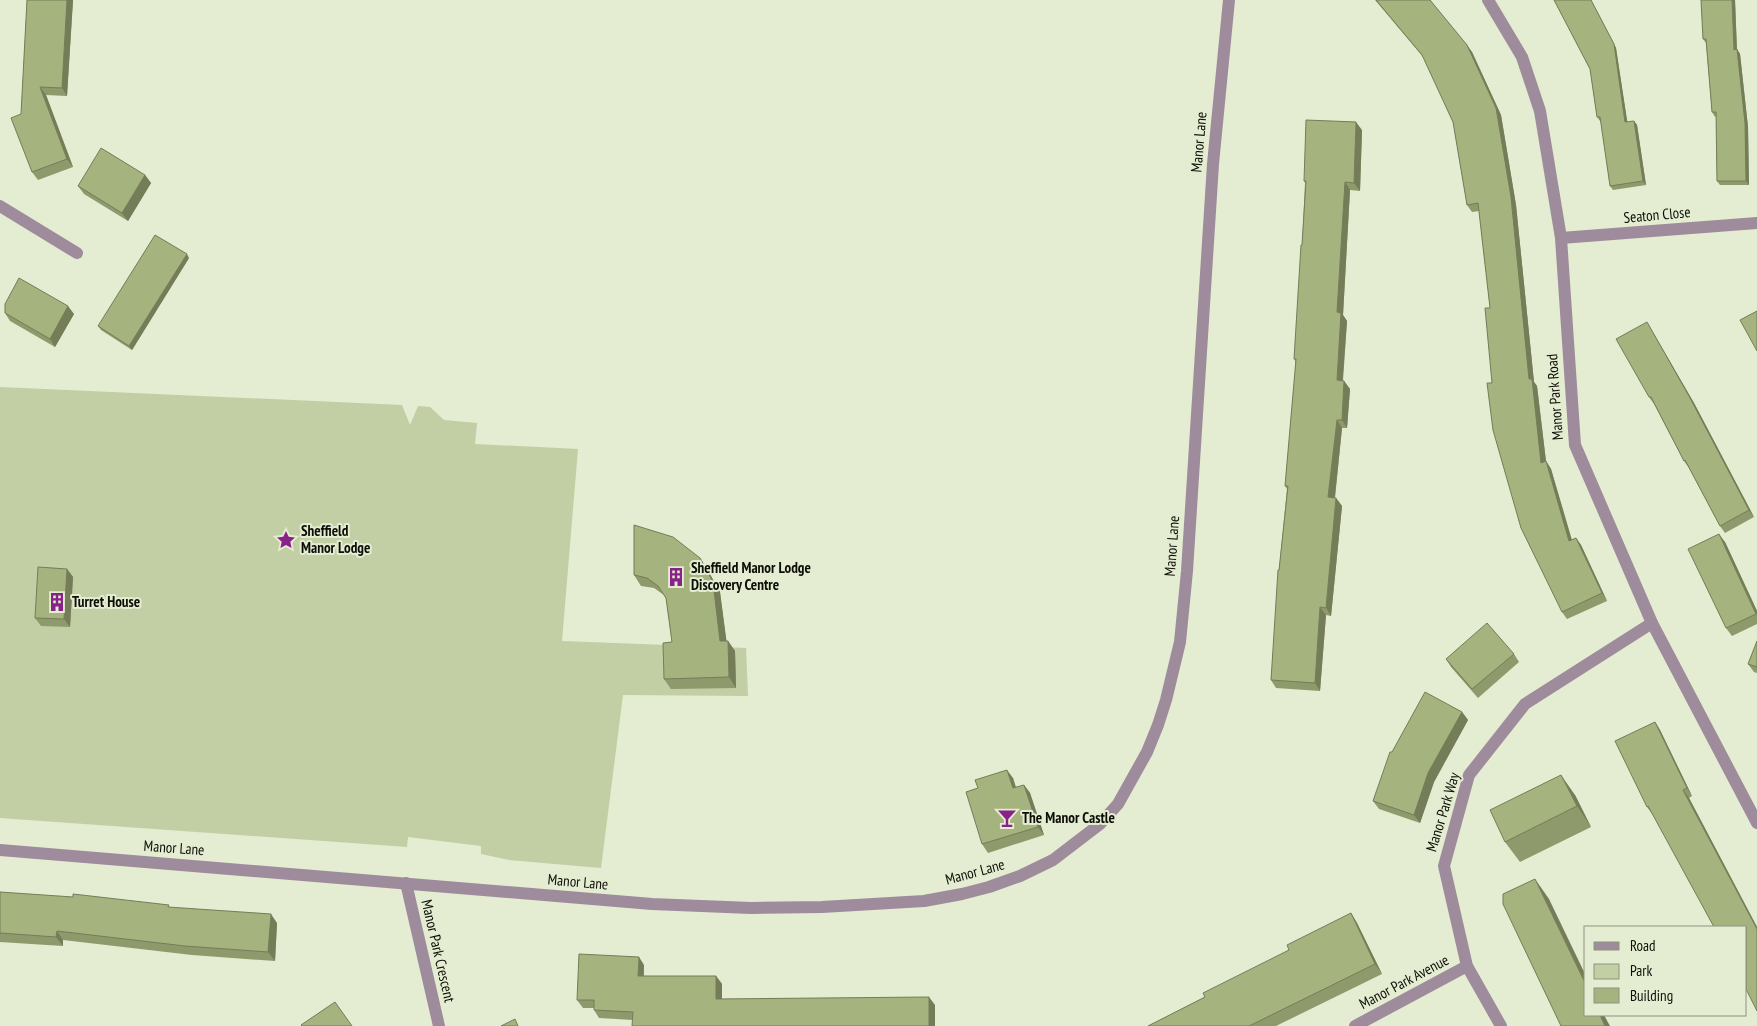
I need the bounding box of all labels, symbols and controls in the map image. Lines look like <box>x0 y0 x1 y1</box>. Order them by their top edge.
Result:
street label: Manor Lane <box>1186 111 1211 173</box>
street label: Seaton Close <box>1623 202 1691 227</box>
street label: Manor Park Road <box>1542 353 1567 441</box>
street label: Manor Lane <box>1160 515 1183 577</box>
place label: Sheffield Manor Lodge <box>301 521 370 557</box>
place icon: Sheffield Manor Lodge <box>275 529 297 551</box>
place label: Sheffield Manor Lodge Discovery Centre <box>691 558 811 594</box>
building icon: Sheffield Manor Lodge Discovery Centre <box>665 566 687 588</box>
building icon: Turret House <box>46 591 68 613</box>
place label: Turret House <box>72 592 140 611</box>
street label: Manor Park Way <box>1421 770 1464 854</box>
bar icon: The Manor Castle <box>996 807 1018 829</box>
place label: The Manor Castle <box>1022 808 1115 827</box>
street label: Manor Lane <box>143 836 205 859</box>
street label: Manor Lane <box>943 854 1007 889</box>
street label: Manor Lane <box>547 869 609 894</box>
street label: Manor Park Crescent <box>417 898 460 1004</box>
legend <box>1584 926 1747 1016</box>
text: Road <box>1630 936 1656 955</box>
street label: Manor Park Avenue <box>1356 950 1452 1013</box>
text: Park <box>1630 961 1652 980</box>
text: Building <box>1630 986 1673 1005</box>

